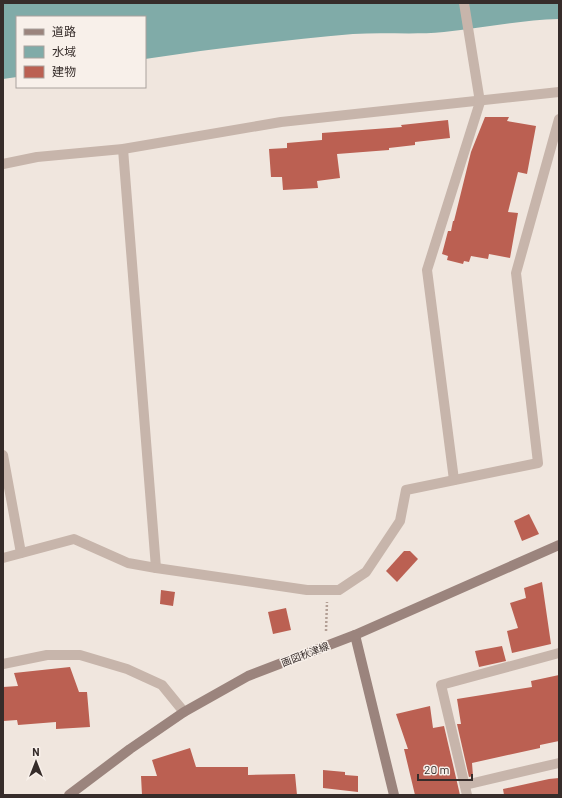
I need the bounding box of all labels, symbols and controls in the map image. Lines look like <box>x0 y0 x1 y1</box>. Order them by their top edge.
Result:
legend <box>16 16 146 88</box>
text: 道路 <box>52 24 76 38</box>
text: 水域 <box>52 44 76 58</box>
text: 建物 <box>52 64 76 78</box>
street label: 画図秋津線 <box>280 639 330 669</box>
north arrow <box>16 742 56 782</box>
text: N <box>32 745 40 758</box>
scale bar <box>418 756 472 782</box>
text: 20 m <box>424 762 450 776</box>

